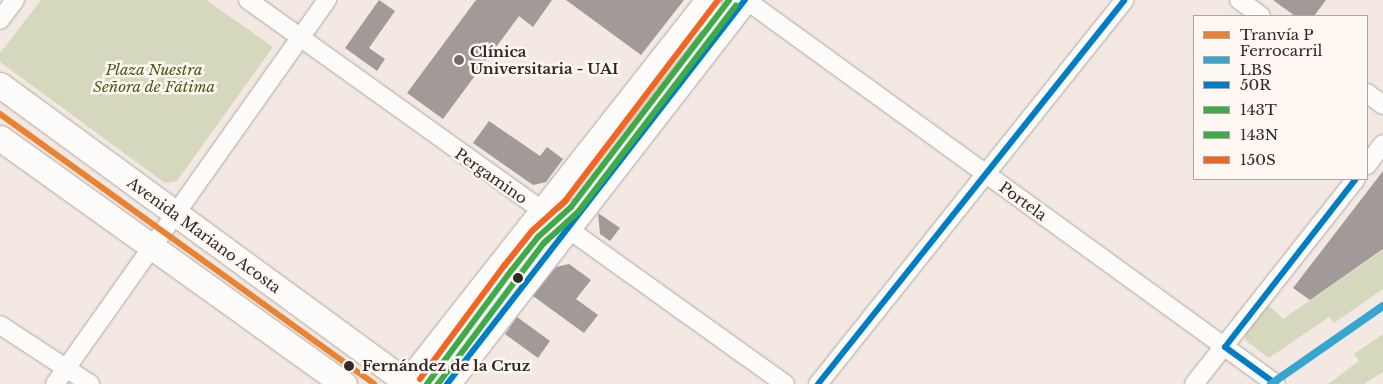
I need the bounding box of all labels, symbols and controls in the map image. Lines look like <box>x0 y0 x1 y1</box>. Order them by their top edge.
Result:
legend <box>1193 15 1368 180</box>
text: Tranvía P <box>1240 25 1314 44</box>
text: Ferrocarril LBS <box>1240 41 1322 79</box>
place label: Clínica Universitaria - UAI <box>470 42 618 77</box>
marker: Clínica Universitaria - UAI <box>452 53 466 67</box>
park label: Plaza Nuestra Señora de Fátima <box>93 60 215 95</box>
text: 50R <box>1240 75 1271 94</box>
text: 143T <box>1240 100 1277 119</box>
text: 143N <box>1240 125 1278 144</box>
street label: Pergamino <box>451 144 531 208</box>
text: 150S <box>1240 150 1276 169</box>
street label: Avenida Mariano Acosta <box>123 173 285 297</box>
street label: Portela <box>996 178 1050 224</box>
unlabelled marker <box>513 273 523 283</box>
marker: Fernández de la Cruz <box>340 357 358 375</box>
place label: Fernández de la Cruz <box>362 357 530 375</box>

